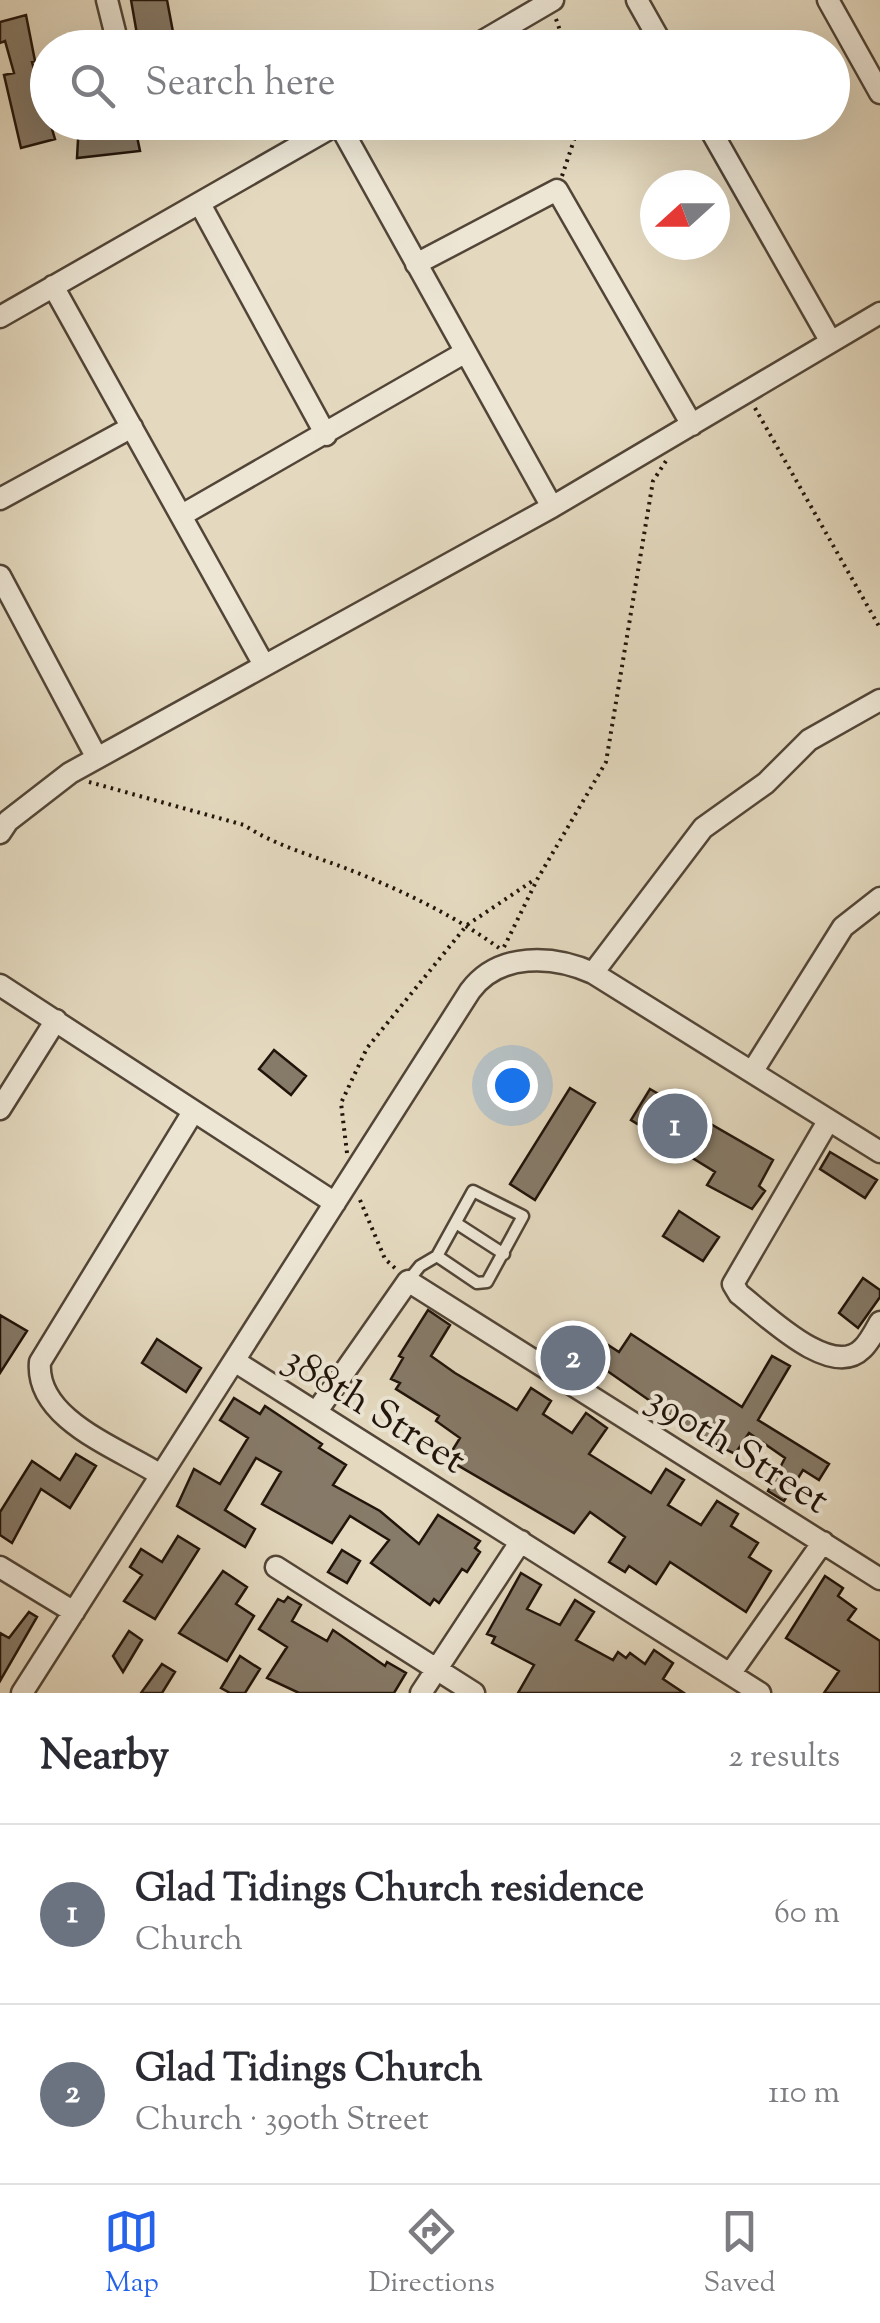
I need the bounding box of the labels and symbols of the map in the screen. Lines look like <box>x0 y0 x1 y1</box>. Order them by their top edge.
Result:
north arrow <box>640 170 730 260</box>
your location <box>487 1060 538 1111</box>
pin: 1 <box>642 1088 708 1164</box>
pin: 2 <box>540 1320 606 1396</box>
street label: 388th Street <box>272 1333 476 1491</box>
street label: 390th Street <box>635 1373 839 1531</box>

